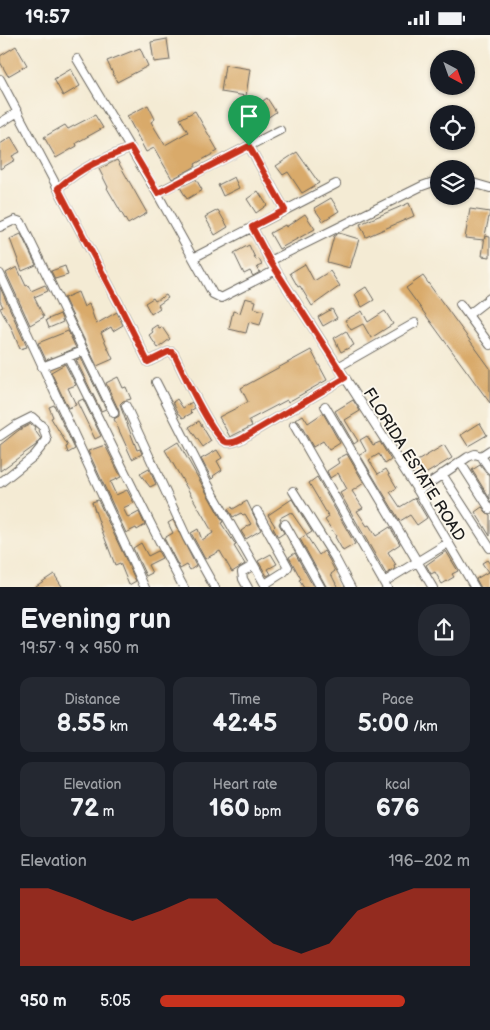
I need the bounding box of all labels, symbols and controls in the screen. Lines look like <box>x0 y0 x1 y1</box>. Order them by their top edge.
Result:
text: 19:57 <box>25 6 70 29</box>
north arrow <box>430 50 475 95</box>
map controls <box>430 50 475 205</box>
pin <box>228 95 270 146</box>
icon: arrive <box>235 102 263 130</box>
button: locate <box>430 105 475 150</box>
button: layers <box>430 160 475 205</box>
street label: FLORIDA ESTATE ROAD <box>359 385 469 545</box>
text: Evening run <box>20 603 171 636</box>
button: share <box>418 604 470 656</box>
text: 19:57 · 9 × 950 m <box>20 639 139 658</box>
text: Distance <box>64 691 120 708</box>
text: Time <box>229 691 261 708</box>
text: Pace <box>382 691 414 708</box>
text: 8.55 <box>57 708 106 739</box>
text: 42:45 <box>213 708 277 739</box>
text: 5:00 <box>358 708 409 739</box>
text: km <box>106 718 128 735</box>
text: /km <box>409 718 438 735</box>
text: Elevation <box>63 776 122 793</box>
text: Heart rate <box>213 776 277 793</box>
text: kcal <box>385 776 410 793</box>
text: 72 <box>70 793 99 824</box>
text: 160 <box>209 793 250 824</box>
text: 676 <box>376 793 420 824</box>
text: m <box>99 803 114 820</box>
text: bpm <box>250 803 281 820</box>
text: Elevation <box>20 852 87 871</box>
text: 196–202 m <box>388 852 470 871</box>
text: 950 m <box>20 992 67 1011</box>
text: 5:05 <box>100 992 131 1011</box>

